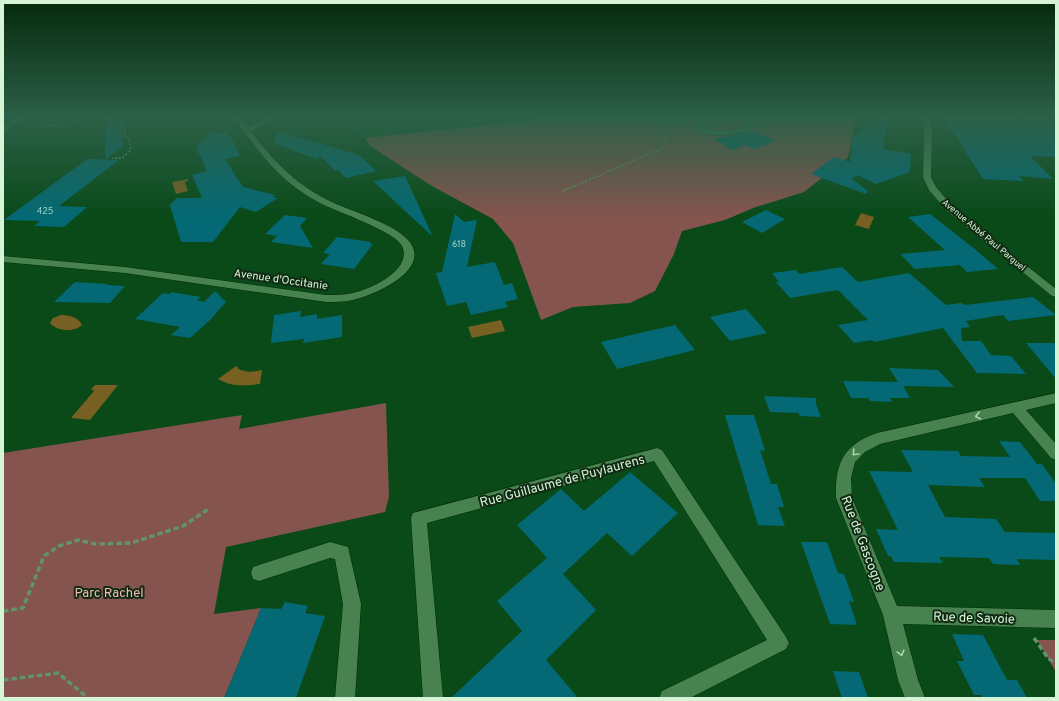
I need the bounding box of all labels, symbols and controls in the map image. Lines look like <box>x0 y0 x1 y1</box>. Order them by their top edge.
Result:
street label: Avenue Abbé Paul Parguel <box>940 197 1028 274</box>
house number: 425 <box>37 206 53 217</box>
house number: 618 <box>452 239 466 250</box>
street label: Avenue d'Occitanie <box>233 266 329 294</box>
one-way arrow <box>975 412 981 420</box>
one-way arrow <box>852 448 860 456</box>
street label: Rue Guillaume de Puylaurens <box>478 452 647 512</box>
street label: Rue de Gascogne <box>837 494 888 594</box>
park label: Parc Rachel <box>74 586 144 602</box>
street label: Rue de Savoie <box>933 610 1015 628</box>
one-way arrow <box>896 650 904 656</box>

